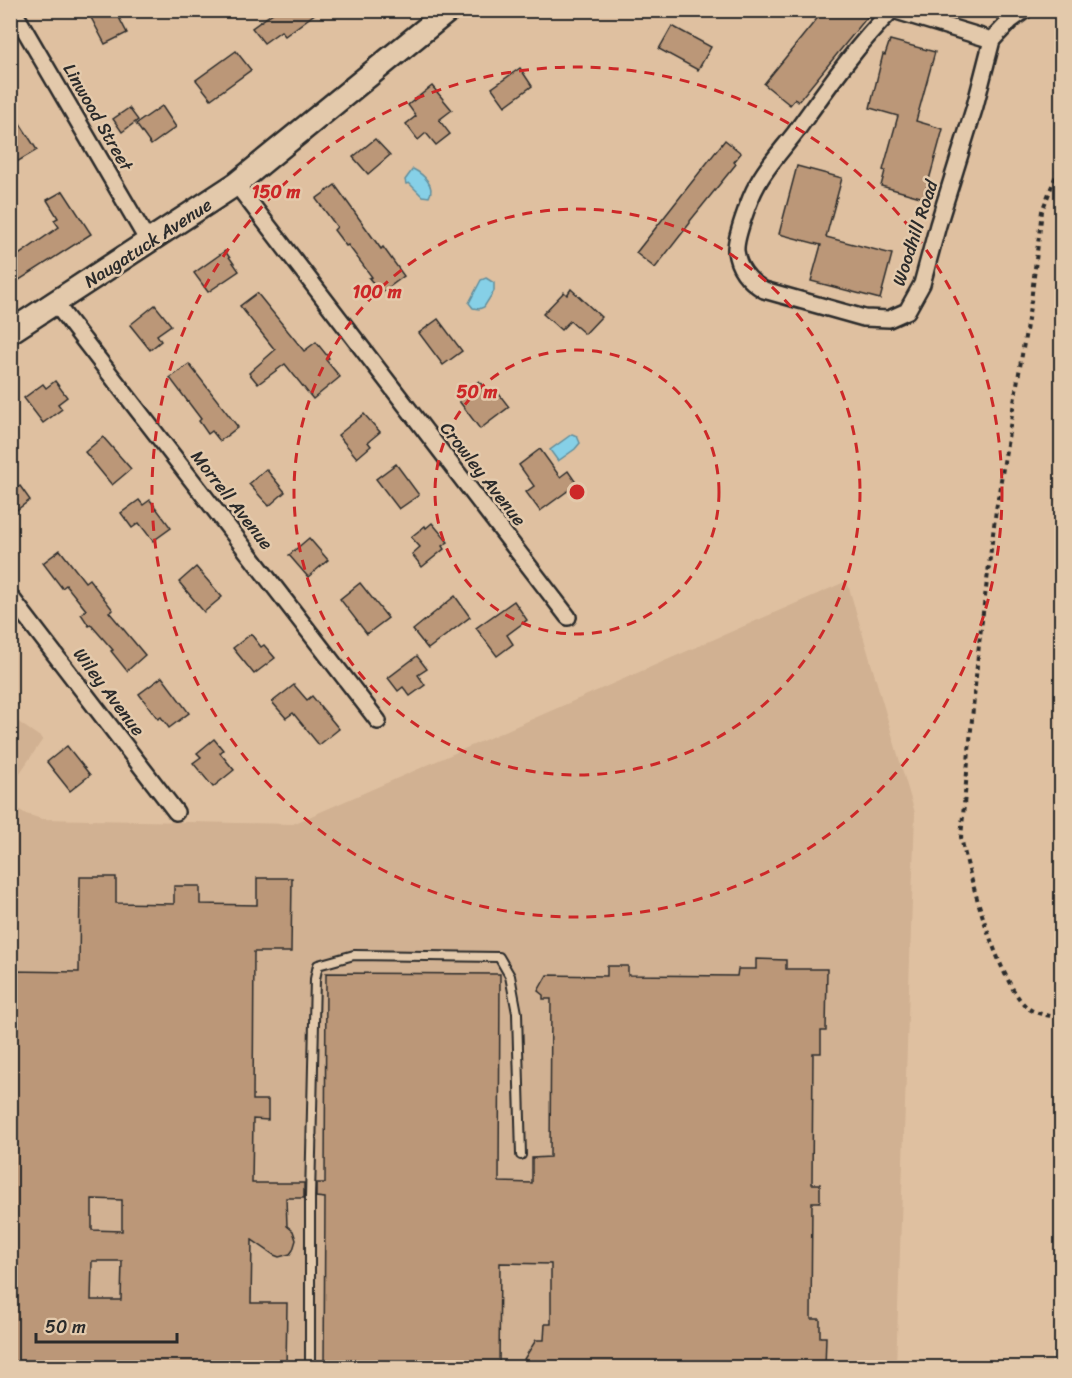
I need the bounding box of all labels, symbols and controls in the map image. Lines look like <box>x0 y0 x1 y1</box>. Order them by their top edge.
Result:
street label: Linwood Street <box>54 57 142 178</box>
street label: Woodhill Road <box>883 175 948 290</box>
text: 150 m <box>252 176 300 208</box>
street label: Naugatuck Avenue <box>77 189 219 297</box>
text: 100 m <box>353 276 402 308</box>
text: 50 m <box>457 376 498 408</box>
street label: Crowley Avenue <box>432 414 534 534</box>
street label: Morrell Avenue <box>182 443 282 557</box>
centre of rings <box>567 482 587 502</box>
street label: Wiley Avenue <box>65 641 153 743</box>
scale bar <box>36 1306 177 1344</box>
text: 50 m <box>45 1311 86 1343</box>

